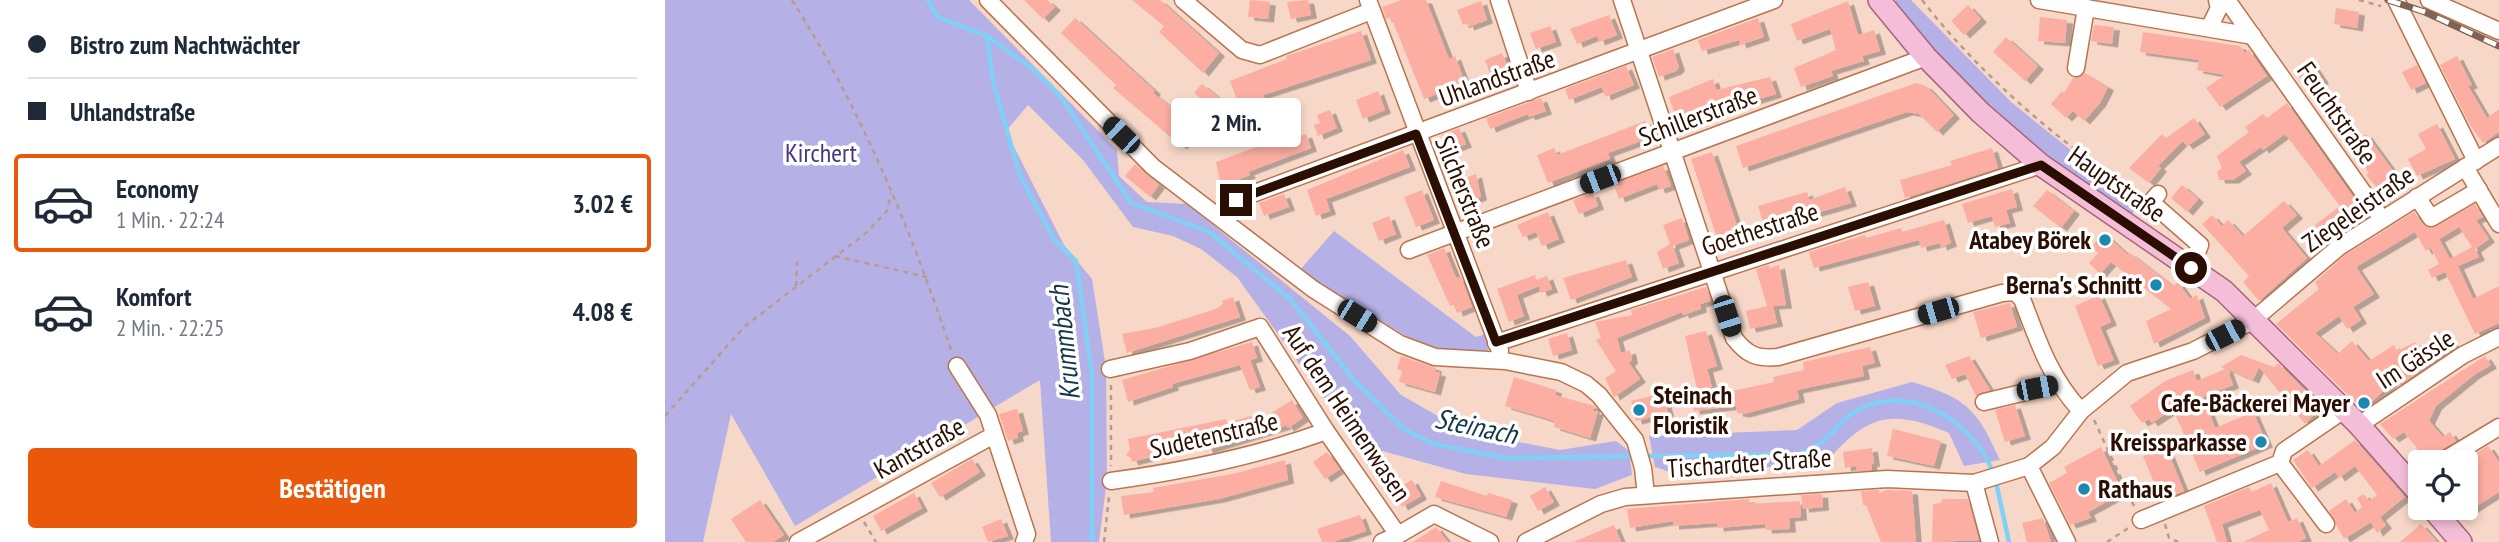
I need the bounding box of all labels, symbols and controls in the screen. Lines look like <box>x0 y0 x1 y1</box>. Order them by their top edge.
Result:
text: Bistro zum Nachtwächter <box>70 28 300 61</box>
street label: Uhlandstraße <box>1434 41 1559 114</box>
street label: Feuchtstraße <box>2290 55 2385 170</box>
street label: Schillerstraße <box>1634 78 1762 153</box>
text: Uhlandstraße <box>70 95 195 128</box>
callout: 2 Min. <box>1171 99 1301 148</box>
text: 2 Min. <box>1210 108 1262 137</box>
car <box>1099 113 1144 157</box>
street label: Silcherstraße <box>1428 131 1503 253</box>
park label: Kirchert <box>785 136 857 169</box>
street label: Hauptstraße <box>2062 138 2172 229</box>
street label: Ziegeleistraße <box>2295 158 2420 259</box>
car <box>1577 162 1624 196</box>
icon: car <box>32 172 95 235</box>
text: Economy <box>116 172 198 205</box>
route end <box>1220 184 1252 216</box>
text: 3.02 € <box>572 187 633 220</box>
street label: Goethestraße <box>1697 194 1822 263</box>
text: 1 Min. · 22:24 <box>116 205 224 234</box>
place label: Atabey Börek <box>1968 223 2091 256</box>
marker: Atabey Börek <box>2097 232 2113 248</box>
route start <box>2175 252 2207 284</box>
place label: Berna's Schnitt <box>2006 268 2142 301</box>
marker: Berna's Schnitt <box>2148 277 2164 293</box>
icon: car <box>32 280 95 343</box>
text: Komfort <box>116 280 192 313</box>
water label: Krummbach <box>1039 282 1088 402</box>
car <box>1711 293 1744 339</box>
text: 4.08 € <box>572 295 633 328</box>
car <box>1915 295 1962 327</box>
car <box>1334 296 1381 336</box>
text: 2 Min. · 22:25 <box>116 313 224 342</box>
car <box>2202 316 2249 354</box>
street label: Auf dem Heimenwasen <box>1276 318 1419 507</box>
street label: Im Gässle <box>2370 321 2460 396</box>
car <box>2015 374 2060 402</box>
place label: Steinach Floristik <box>1653 378 1732 441</box>
place label: Cafe-Bäckerei Mayer <box>2161 386 2350 419</box>
marker: Cafe-Bäckerei Mayer <box>2356 395 2372 411</box>
water label: Steinach <box>1432 399 1522 453</box>
marker: Steinach Floristik <box>1631 402 1647 418</box>
street label: Sudetenstraße <box>1147 404 1281 465</box>
street label: Kantstraße <box>868 409 970 486</box>
place label: Kreissparkasse <box>2110 425 2247 458</box>
marker: Kreissparkasse <box>2253 434 2269 450</box>
street label: Tischardter Straße <box>1665 440 1832 485</box>
button: Bestätigen <box>28 448 637 528</box>
map controls <box>2408 450 2478 520</box>
button: locate <box>2408 450 2478 520</box>
place label: Rathaus <box>2098 472 2173 505</box>
marker: Rathaus <box>2076 481 2092 497</box>

